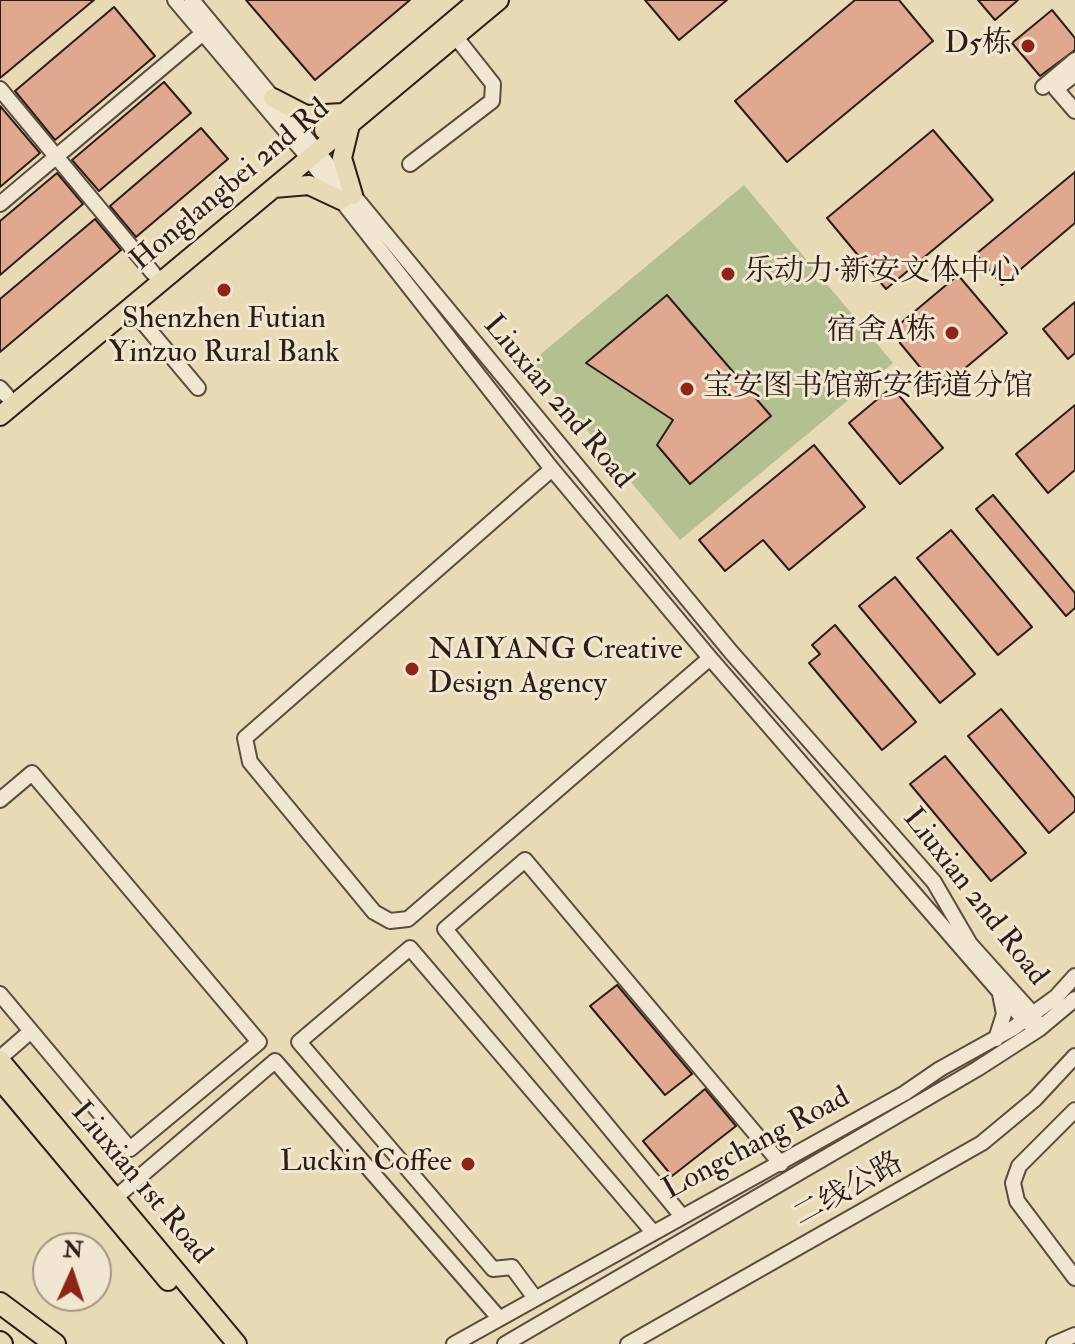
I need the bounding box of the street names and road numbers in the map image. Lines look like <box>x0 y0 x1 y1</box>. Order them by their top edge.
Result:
street label: Honglangbei 2nd Rd <box>124 92 338 280</box>
street label: Liuxian 2nd Road <box>474 309 640 497</box>
street label: Liuxian 2nd Road <box>894 802 1054 994</box>
street label: Longchang Road <box>658 1081 856 1209</box>
street label: Liuxian 1st Road <box>62 1096 218 1272</box>
street label: 二线公路 <box>788 1146 910 1236</box>

